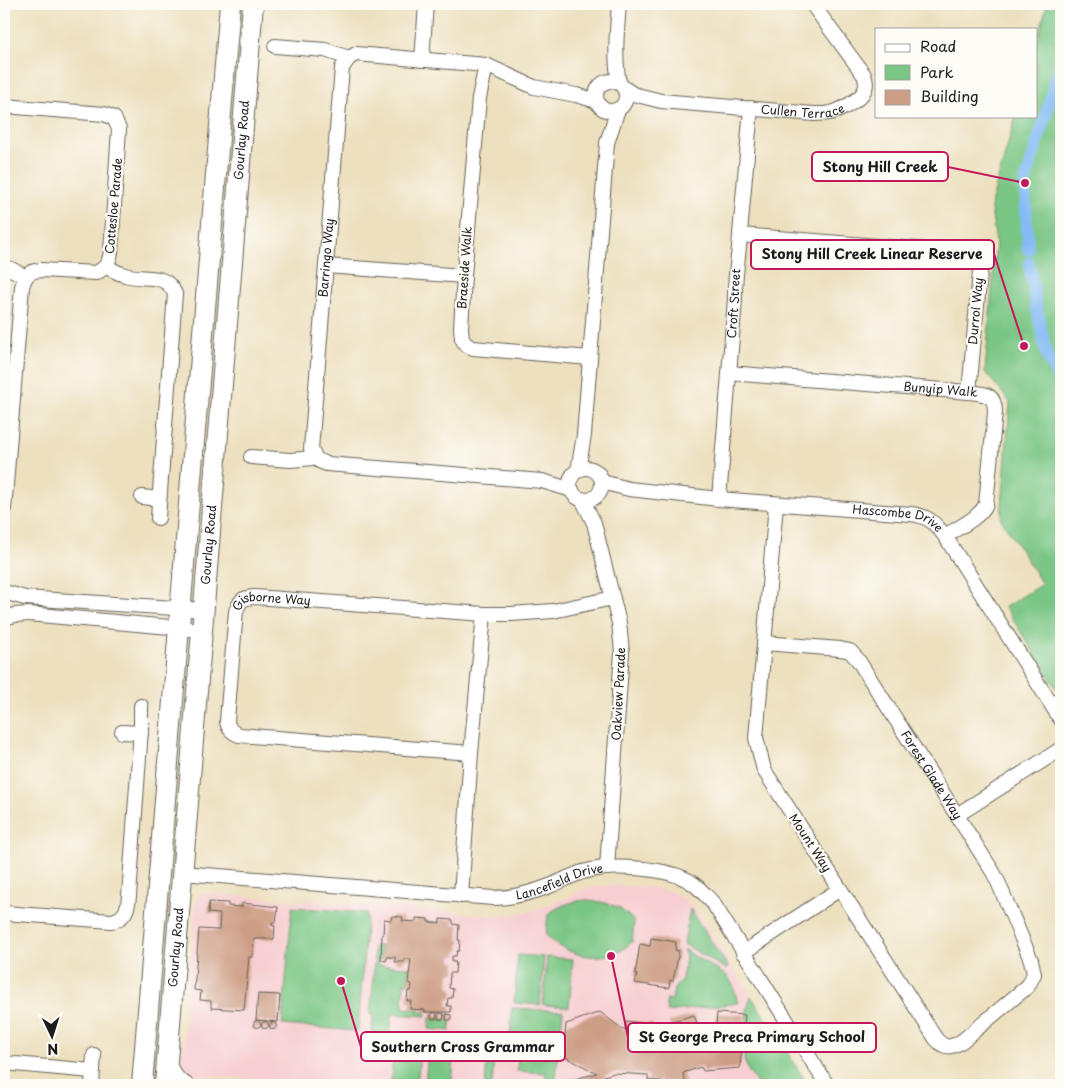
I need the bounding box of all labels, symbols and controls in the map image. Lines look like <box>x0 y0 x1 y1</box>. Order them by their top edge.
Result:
legend <box>875 28 1038 118</box>
text: Road <box>920 34 956 57</box>
text: Park <box>920 60 954 83</box>
text: Building <box>920 84 979 107</box>
street label: Cullen Terrace <box>760 99 847 122</box>
street label: Gourlay Road <box>229 100 253 181</box>
callout: Stony Hill Creek <box>812 152 948 181</box>
text: Stony Hill Creek <box>822 156 938 177</box>
street label: Cottesloe Parade <box>100 157 126 255</box>
street label: Barringo Way <box>313 217 338 298</box>
street label: Braeside Walk <box>452 226 476 310</box>
callout: Stony Hill Creek Linear Reserve <box>751 240 994 269</box>
text: Stony Hill Creek Linear Reserve <box>761 243 983 264</box>
street label: Croft Street <box>722 268 744 339</box>
street label: Durrol Way <box>963 276 987 345</box>
street label: Bunyip Walk <box>903 377 978 401</box>
street label: Hascombe Drive <box>852 499 948 536</box>
street label: Gourlay Road <box>196 504 220 585</box>
street label: Gisborne Way <box>227 587 312 613</box>
street label: Oakview Parade <box>607 647 629 741</box>
street label: Forest Glade Way <box>897 727 967 823</box>
street label: Mount Way <box>785 810 837 875</box>
street label: Lancefield Drive <box>514 859 604 904</box>
street label: Gourlay Road <box>163 907 187 988</box>
north arrow <box>28 1012 78 1062</box>
callout: St George Preca Primary School <box>628 1023 876 1052</box>
text: St George Preca Primary School <box>639 1026 865 1047</box>
callout: Southern Cross Grammar <box>361 1032 565 1061</box>
text: Southern Cross Grammar <box>371 1036 555 1057</box>
text: N <box>47 1039 59 1060</box>

